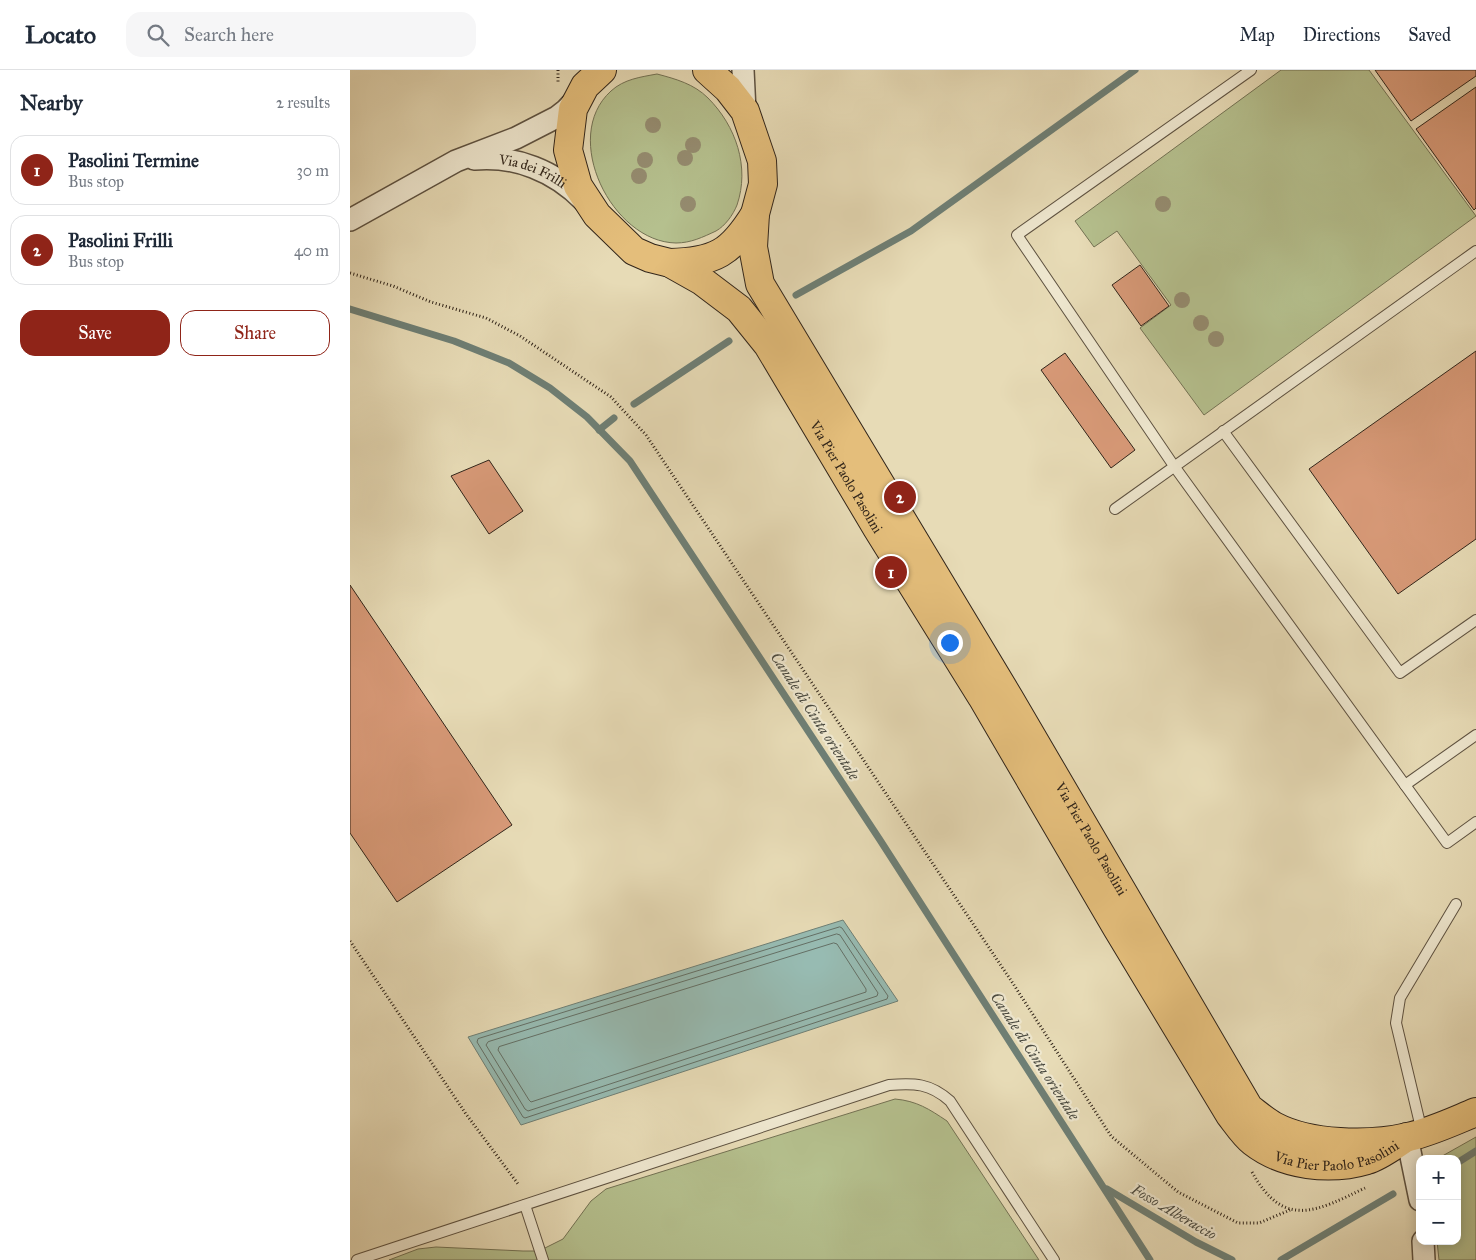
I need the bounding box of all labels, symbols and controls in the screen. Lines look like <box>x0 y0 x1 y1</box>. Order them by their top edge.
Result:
search box <box>126 12 476 57</box>
text: Locato <box>25 20 96 50</box>
icon: search <box>144 21 172 49</box>
text: Search here <box>184 23 274 46</box>
text: Map <box>1239 24 1275 46</box>
text: Directions <box>1303 24 1380 46</box>
text: Saved <box>1408 24 1451 46</box>
text: Nearby <box>20 90 83 116</box>
text: 2 results <box>276 93 330 112</box>
text: Pasolini Termine <box>68 149 199 172</box>
street label: Via dei Frilli <box>497 150 570 192</box>
text: 1 <box>34 161 40 180</box>
text: 30 m <box>296 161 329 180</box>
text: Bus stop <box>68 172 124 191</box>
text: Pasolini Frilli <box>68 229 173 252</box>
text: 2 <box>33 241 41 260</box>
text: 40 m <box>294 241 329 260</box>
text: Bus stop <box>68 252 124 271</box>
button: Save <box>20 310 170 356</box>
button: Share <box>180 310 330 356</box>
street label: Via Pier Paolo Pasolini <box>806 416 887 536</box>
pin: 2 <box>884 478 916 516</box>
pin: 1 <box>875 553 907 591</box>
your location <box>937 630 963 656</box>
water label: Canale di Cinta orientale <box>767 649 863 784</box>
street label: Via Pier Paolo Pasolini <box>1051 778 1131 899</box>
water label: Canale di Cinta orientale <box>987 989 1083 1124</box>
street label: Via Pier Paolo Pasolini <box>1271 1136 1402 1174</box>
map controls <box>1416 1155 1461 1245</box>
button: + <box>1416 1155 1461 1200</box>
water label: Fosso Alberaccio <box>1127 1180 1220 1244</box>
button: − <box>1416 1200 1461 1245</box>

